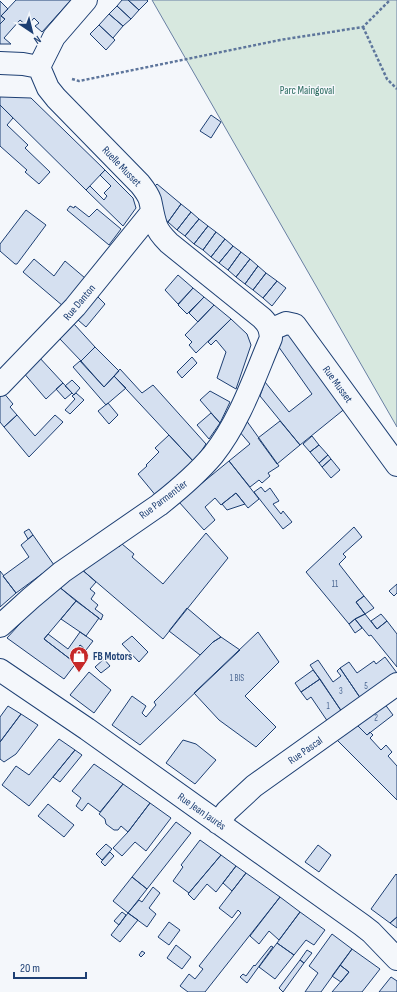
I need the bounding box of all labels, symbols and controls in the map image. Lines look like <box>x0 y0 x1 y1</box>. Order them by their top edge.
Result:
north arrow <box>12 12 52 52</box>
text: N <box>31 33 44 47</box>
park label: Parc Maingoval <box>280 84 334 97</box>
street label: Ruelle Musset <box>99 143 144 190</box>
street label: Rue Danton <box>61 282 98 323</box>
street label: Rue Musset <box>320 363 356 406</box>
street label: Rue Parmentier <box>137 477 190 522</box>
house number: 11 <box>332 579 339 590</box>
shop icon: FB Motors <box>68 645 90 673</box>
place label: FB Motors <box>93 650 132 663</box>
house number: 1 BIS <box>230 673 244 684</box>
house number: 5 <box>364 681 368 692</box>
house number: 3 <box>339 686 343 697</box>
house number: 1 <box>326 701 330 712</box>
house number: 2 <box>374 713 378 724</box>
street label: Rue Pascal <box>286 734 325 767</box>
street label: Rue Jean Jaurès <box>175 790 228 833</box>
scale bar <box>14 954 86 980</box>
text: 20 m <box>20 961 40 976</box>

